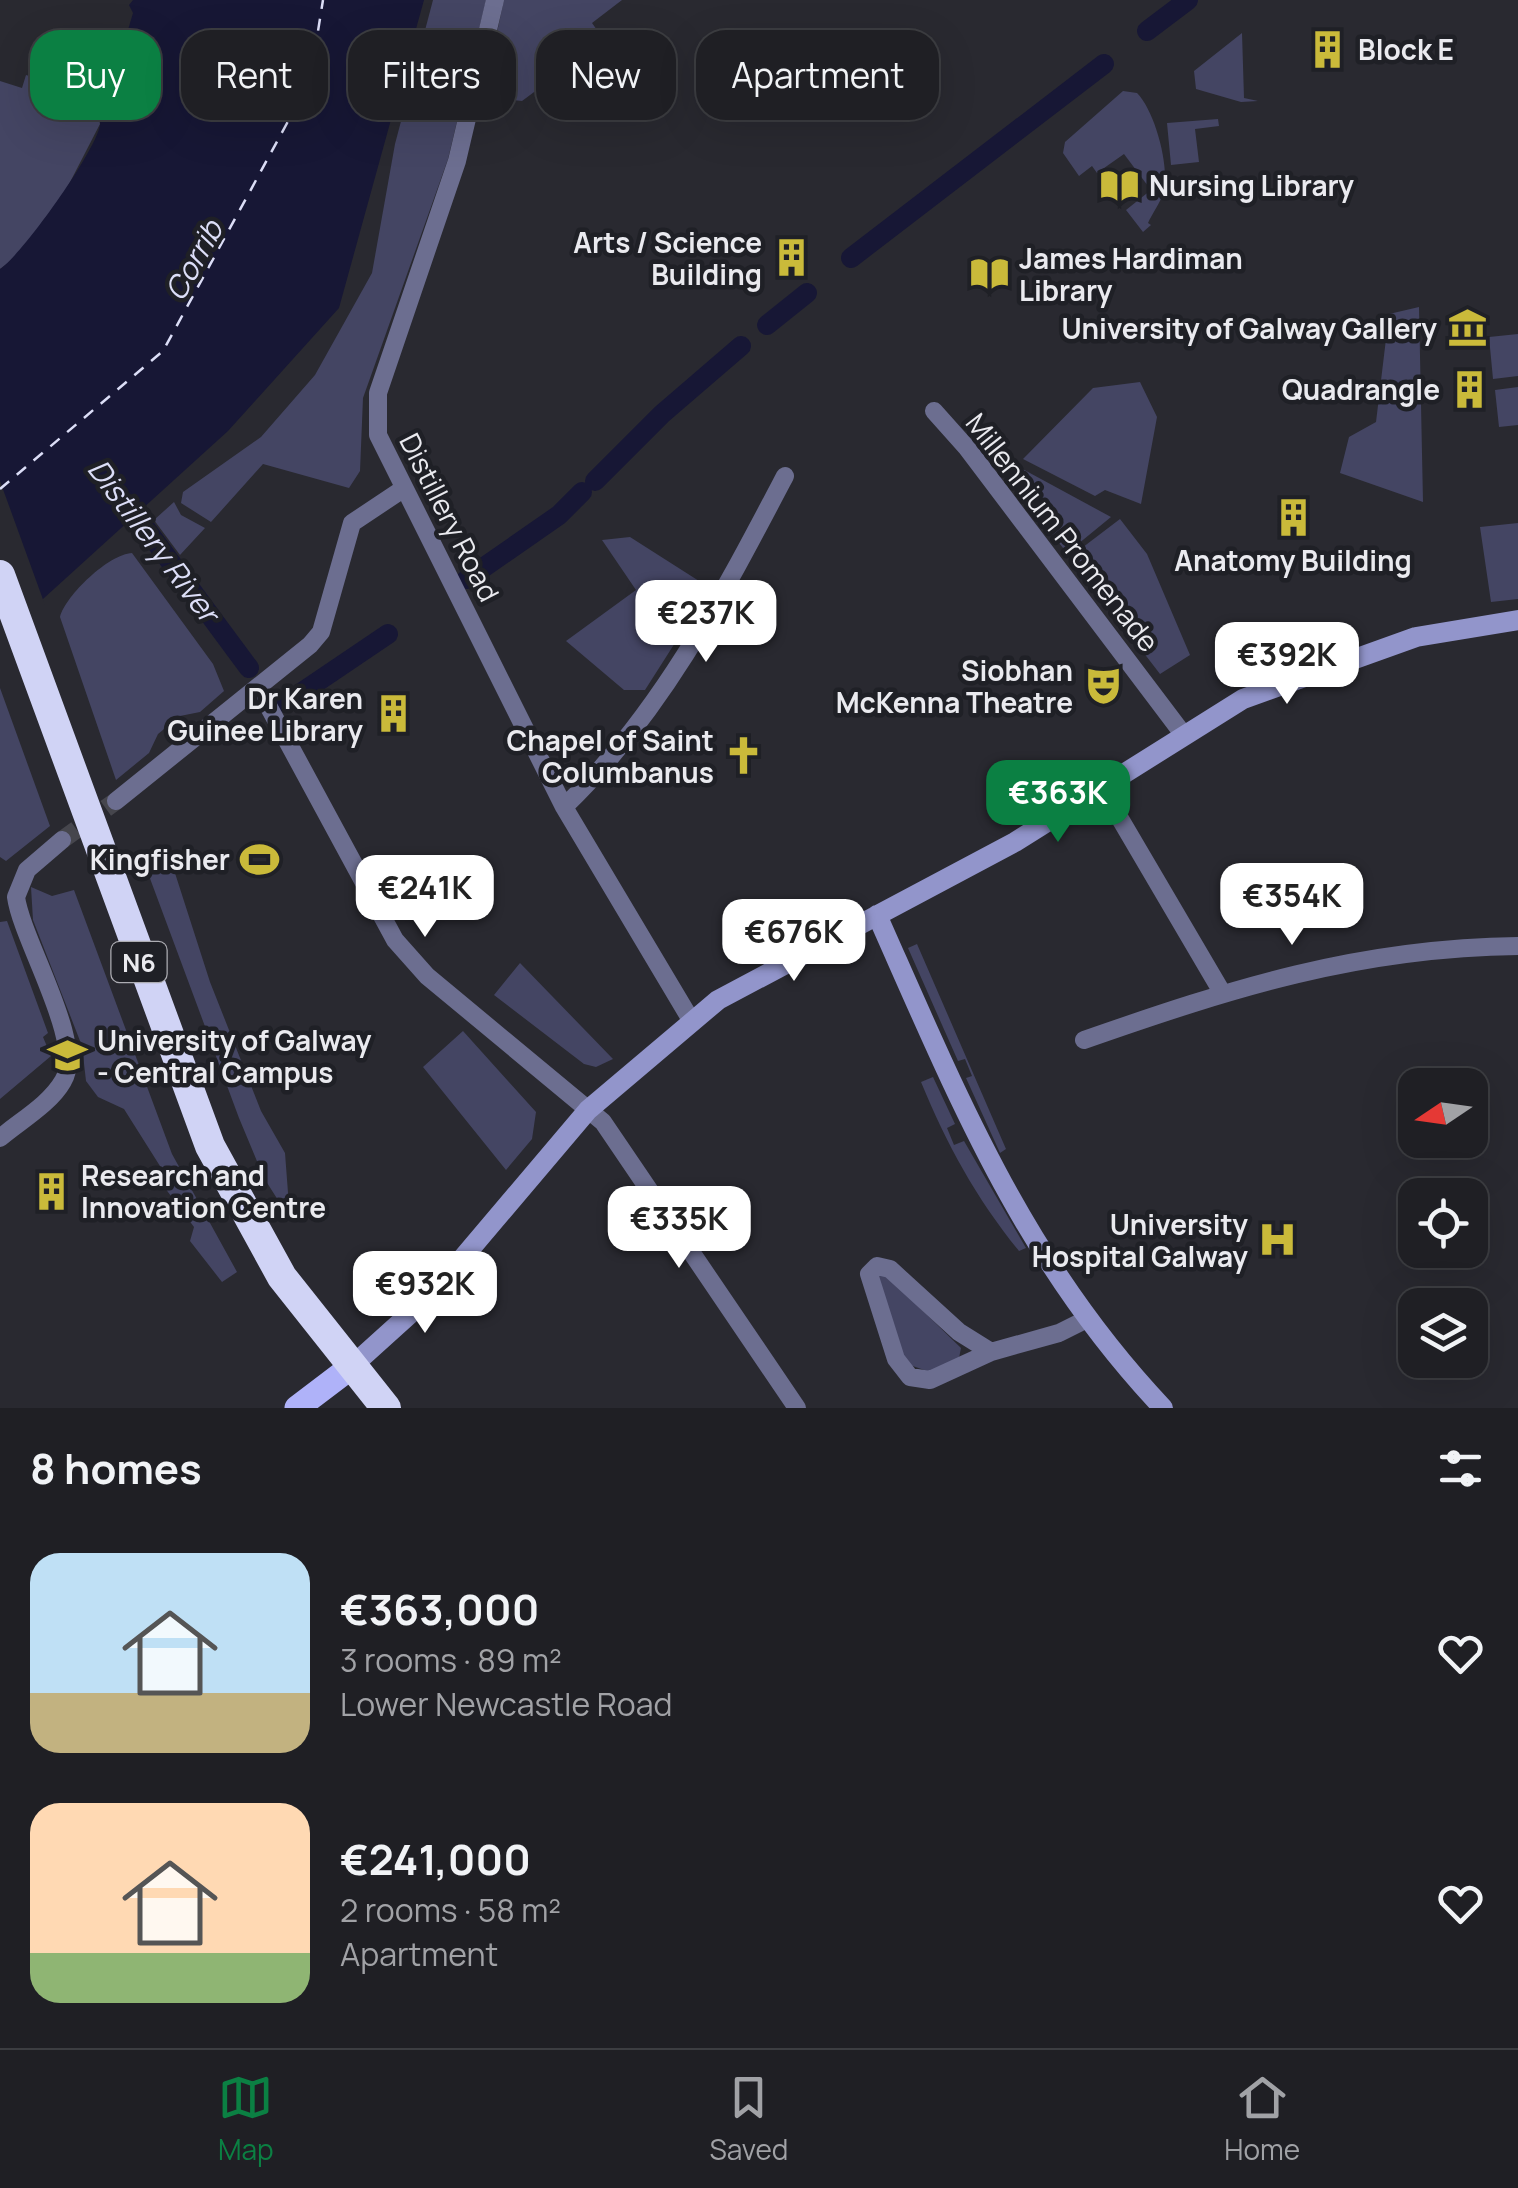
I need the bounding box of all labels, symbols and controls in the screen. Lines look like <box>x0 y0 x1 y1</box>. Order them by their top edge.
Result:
building icon: Block E <box>1307 28 1349 70</box>
chip: Buy <box>30 30 161 120</box>
chip: Rent <box>181 30 328 120</box>
chip: Filters <box>348 30 516 120</box>
chip: New <box>536 30 676 120</box>
chip: Apartment <box>696 30 939 120</box>
place label: Block E <box>1358 30 1454 68</box>
library icon: Nursing Library <box>1098 164 1140 206</box>
place label: Nursing Library <box>1149 166 1354 204</box>
water label: Corrib <box>154 211 233 307</box>
place label: Arts / Science Building <box>573 223 762 293</box>
building icon: Arts / Science Building <box>771 237 813 279</box>
place label: James Hardiman Library <box>1019 239 1243 309</box>
library icon: James Hardiman Library <box>968 253 1010 295</box>
museum icon: University of Galway Gallery <box>1446 307 1488 349</box>
place label: University of Galway Gallery <box>1061 309 1437 347</box>
building icon: Quadrangle <box>1449 368 1491 410</box>
place label: Quadrangle <box>1282 370 1440 408</box>
street label: Millennium Promenade <box>958 405 1168 659</box>
street label: Distillery Road <box>391 426 509 608</box>
water label: Distillery River <box>79 450 232 633</box>
building icon: Anatomy Building <box>1272 496 1314 538</box>
place label: Anatomy Building <box>1174 541 1412 579</box>
pin: €237K <box>636 580 776 665</box>
text: €237K <box>657 590 755 634</box>
pin: €392K <box>1217 622 1357 707</box>
text: €392K <box>1237 632 1337 676</box>
place label: Siobhan McKenna Theatre <box>836 651 1073 721</box>
theatre icon: Siobhan McKenna Theatre <box>1082 665 1124 707</box>
place label: Dr Karen Guinee Library <box>167 679 363 749</box>
building icon: Dr Karen Guinee Library <box>372 693 414 735</box>
place label: Chapel of Saint Columbanus <box>507 721 714 791</box>
church icon: Chapel of Saint Columbanus <box>723 735 765 777</box>
pin: €363K <box>988 760 1128 845</box>
text: €363K <box>1008 770 1108 814</box>
sports icon: Kingfisher <box>239 838 281 880</box>
place label: Kingfisher <box>90 840 230 878</box>
pin: €241K <box>355 855 495 940</box>
pin: €354K <box>1222 863 1362 948</box>
text: €241K <box>378 865 472 909</box>
text: €354K <box>1242 873 1342 917</box>
pin: €676K <box>724 899 864 984</box>
text: €676K <box>744 909 844 953</box>
road number: N6 <box>112 942 166 982</box>
place label: University of Galway - Central Campus <box>97 1021 372 1091</box>
school or university icon: University of Galway - Central Campus <box>46 1035 88 1077</box>
north arrow <box>1398 1068 1488 1158</box>
map controls <box>1398 1068 1488 1378</box>
place label: Research and Innovation Centre <box>81 1156 326 1226</box>
building icon: Research and Innovation Centre <box>30 1170 72 1212</box>
button: locate <box>1398 1178 1488 1268</box>
pin: €335K <box>609 1186 749 1271</box>
text: €335K <box>630 1196 728 1240</box>
place label: University Hospital Galway <box>1032 1205 1248 1275</box>
hospital icon: University Hospital Galway <box>1257 1219 1299 1261</box>
pin: €932K <box>355 1251 495 1336</box>
text: €932K <box>375 1261 475 1305</box>
button: layers <box>1398 1288 1488 1378</box>
text: 8 homes <box>30 1439 202 1497</box>
icon: filters <box>1433 1441 1488 1496</box>
text: €363,000 <box>340 1580 539 1638</box>
icon: home <box>110 1593 230 1713</box>
icon: heart <box>1433 1626 1488 1681</box>
text: 3 rooms · 89 m² <box>340 1638 562 1682</box>
text: Lower Newcastle Road <box>340 1682 673 1726</box>
text: €241,000 <box>340 1830 531 1888</box>
icon: home <box>110 1843 230 1963</box>
icon: heart <box>1433 1876 1488 1931</box>
text: 2 rooms · 58 m² <box>340 1888 561 1932</box>
text: Apartment <box>340 1932 498 1976</box>
tab: Map <box>218 2070 274 2168</box>
tab: Saved <box>710 2070 788 2168</box>
tab: Home <box>1224 2070 1300 2168</box>

